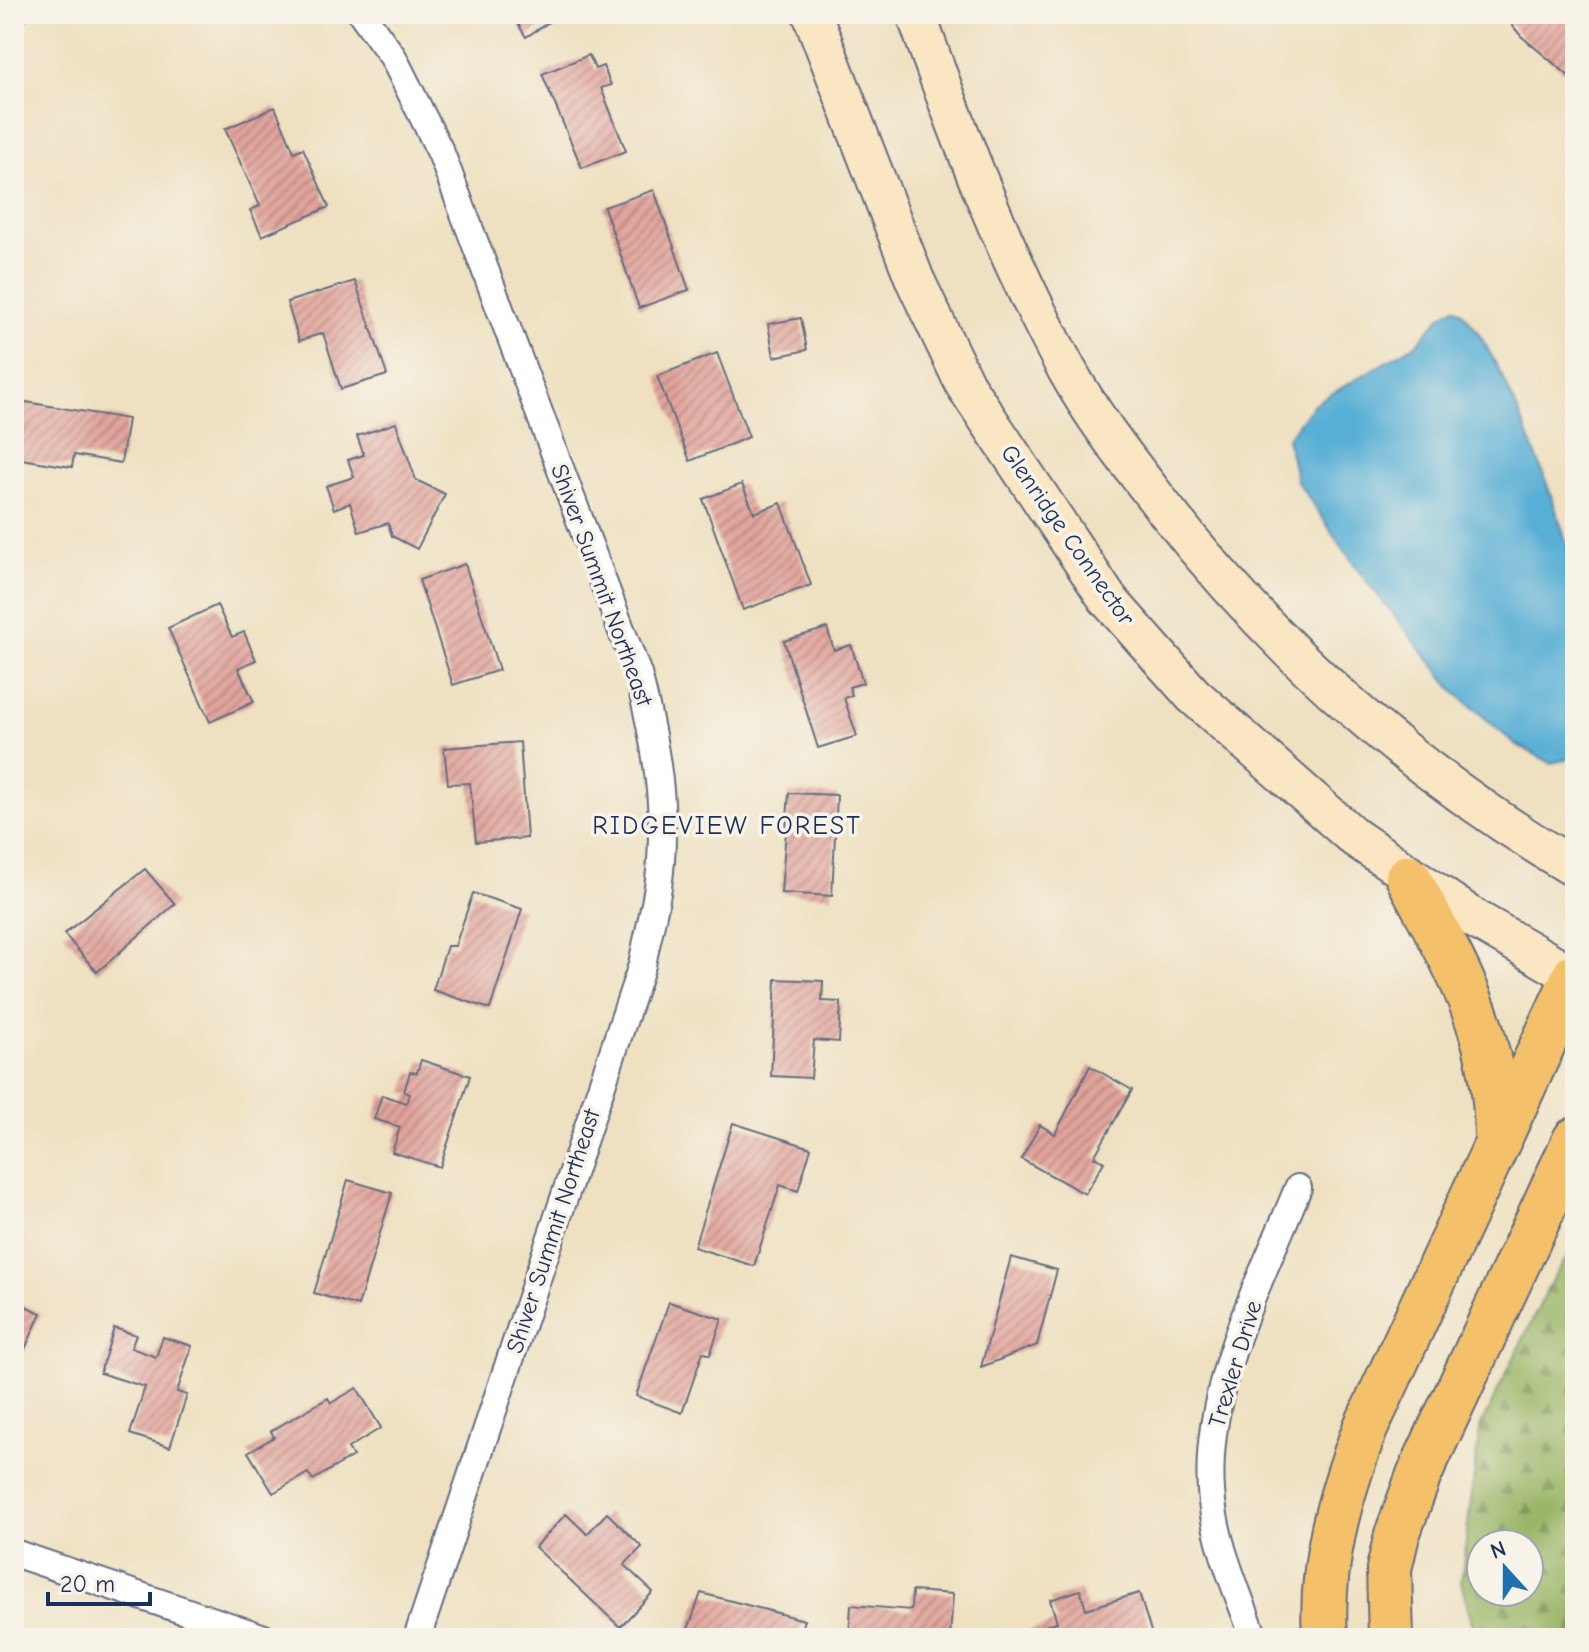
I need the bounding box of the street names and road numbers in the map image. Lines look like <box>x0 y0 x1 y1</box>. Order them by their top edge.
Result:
street label: Glenridge Connector <box>995 439 1141 631</box>
street label: Shiver Summit Northeast <box>545 460 659 711</box>
street label: Shiver Summit Northeast <box>500 1104 606 1357</box>
street label: Trexler Drive <box>1202 1297 1268 1431</box>

